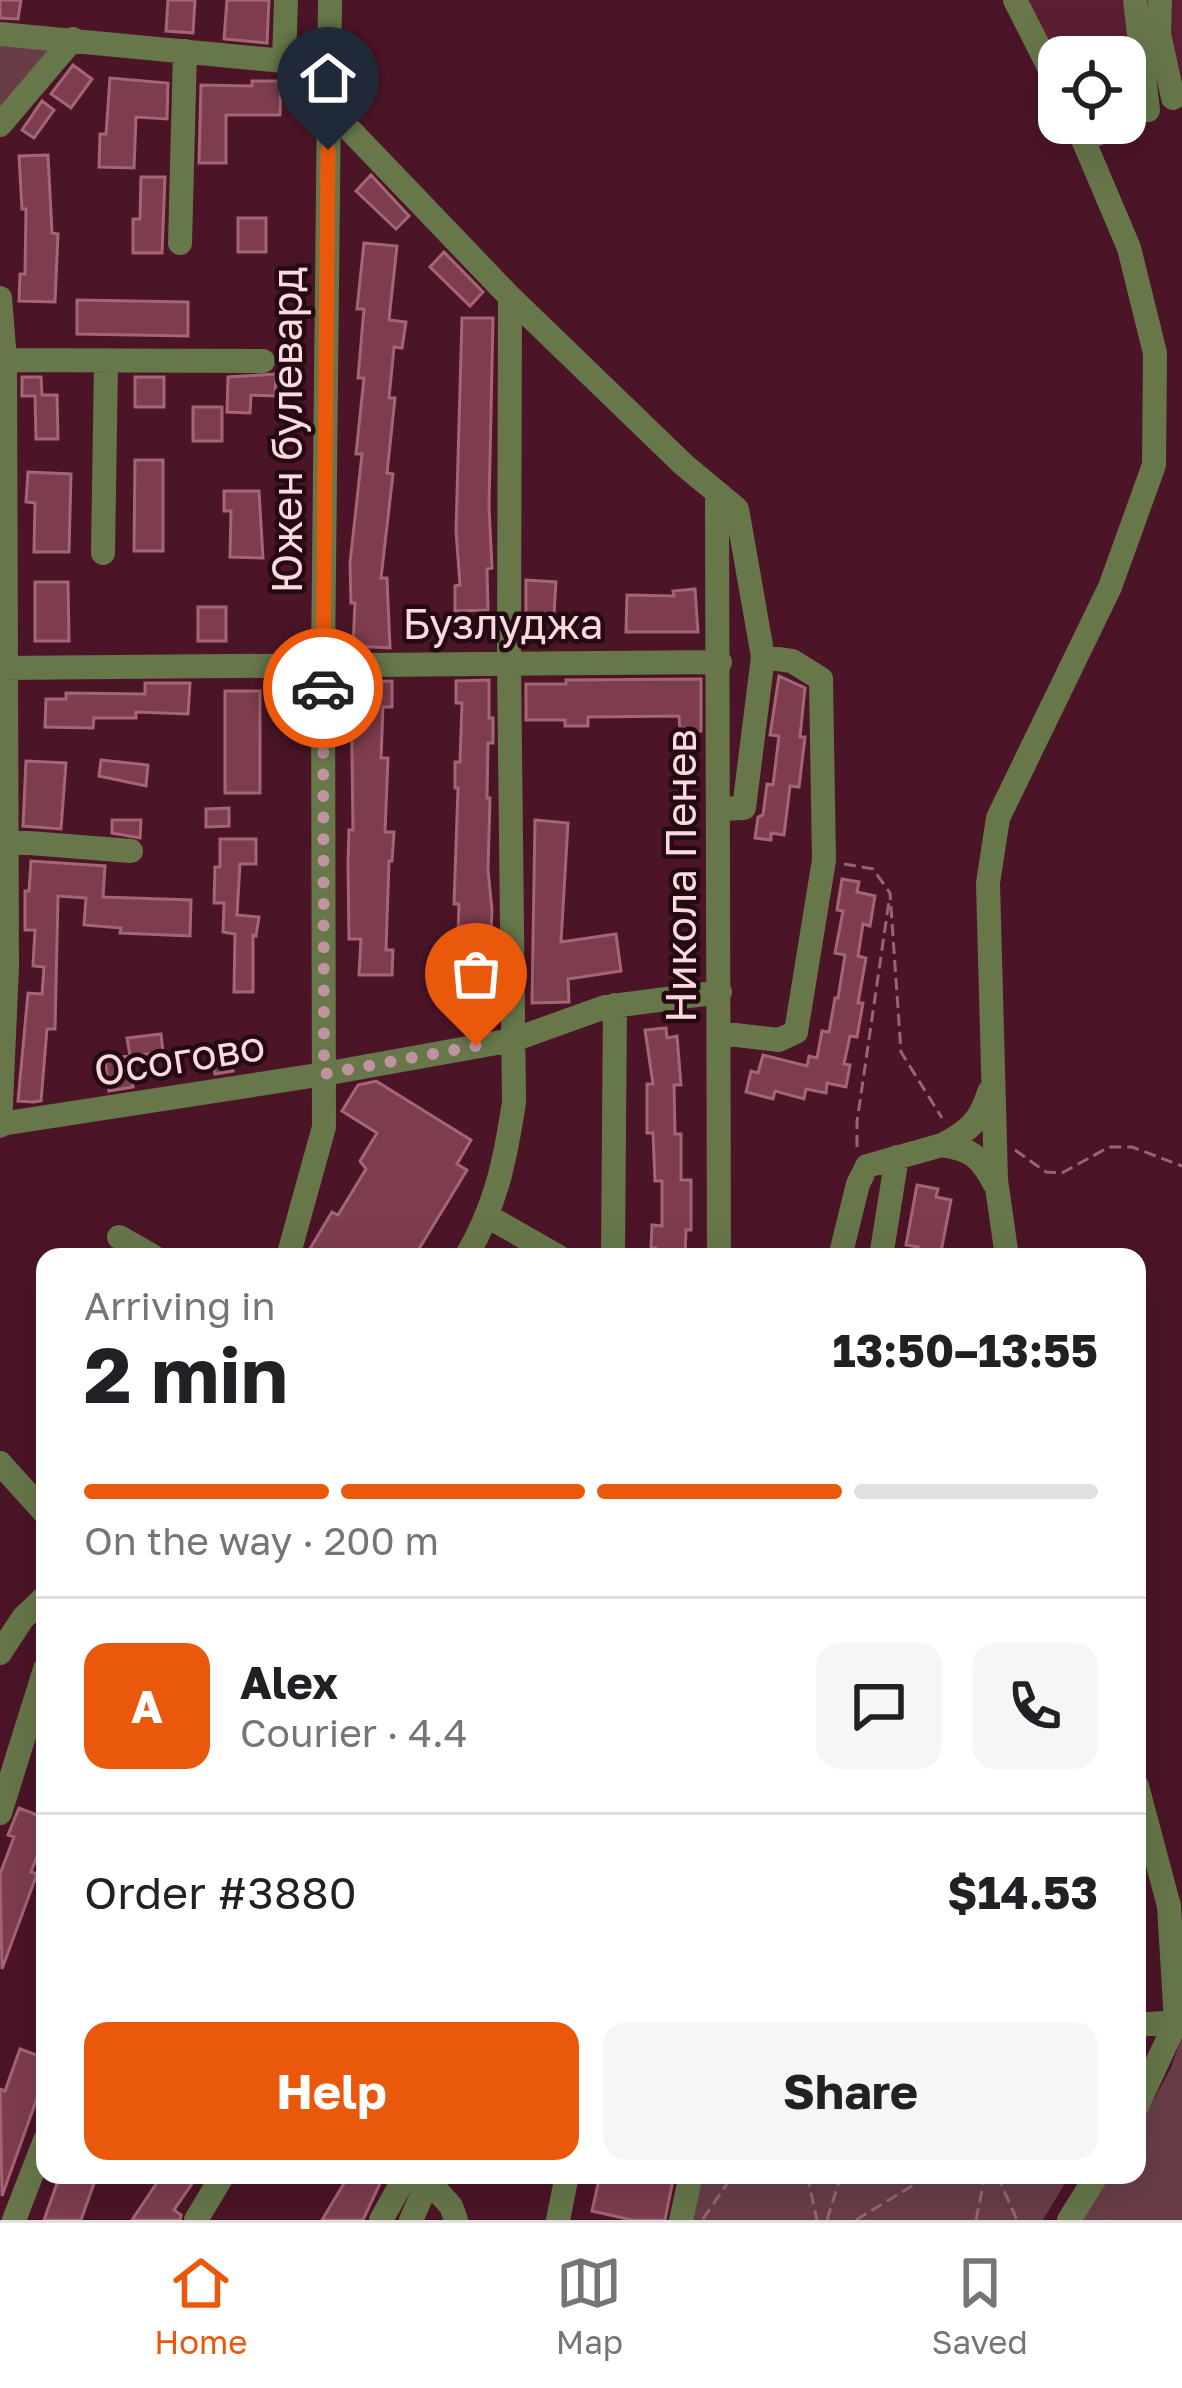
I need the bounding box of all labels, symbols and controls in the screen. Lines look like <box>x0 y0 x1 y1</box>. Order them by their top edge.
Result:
pin <box>277 27 379 150</box>
map controls <box>1038 36 1146 144</box>
button: locate <box>1038 36 1146 144</box>
icon: home <box>295 45 361 111</box>
street label: Южен булевард <box>261 267 311 593</box>
street label: Бузлуджа <box>403 598 603 648</box>
courier <box>263 628 383 748</box>
icon: car <box>290 655 356 721</box>
street label: Никола Пенев <box>655 729 705 1023</box>
pin <box>425 923 527 1046</box>
icon: bag <box>443 941 509 1007</box>
street label: Осогово <box>90 1019 268 1095</box>
text: Arriving in <box>84 1282 275 1329</box>
text: 13:50–13:55 <box>832 1323 1098 1377</box>
text: 2 min <box>84 1327 288 1420</box>
text: On the way · 200 m <box>84 1517 439 1564</box>
button: chat <box>816 1643 942 1769</box>
button: phone <box>972 1643 1098 1769</box>
text: Alex <box>240 1655 338 1709</box>
text: A <box>131 1679 163 1733</box>
text: Courier · 4.4 <box>240 1709 468 1756</box>
text: Order #3880 <box>84 1865 357 1919</box>
text: $14.53 <box>947 1865 1098 1919</box>
button: Help <box>84 2022 579 2160</box>
button: Share <box>603 2022 1098 2160</box>
tab: Home <box>154 2250 247 2361</box>
tab: Map <box>556 2250 623 2361</box>
tab: Saved <box>931 2250 1028 2361</box>

